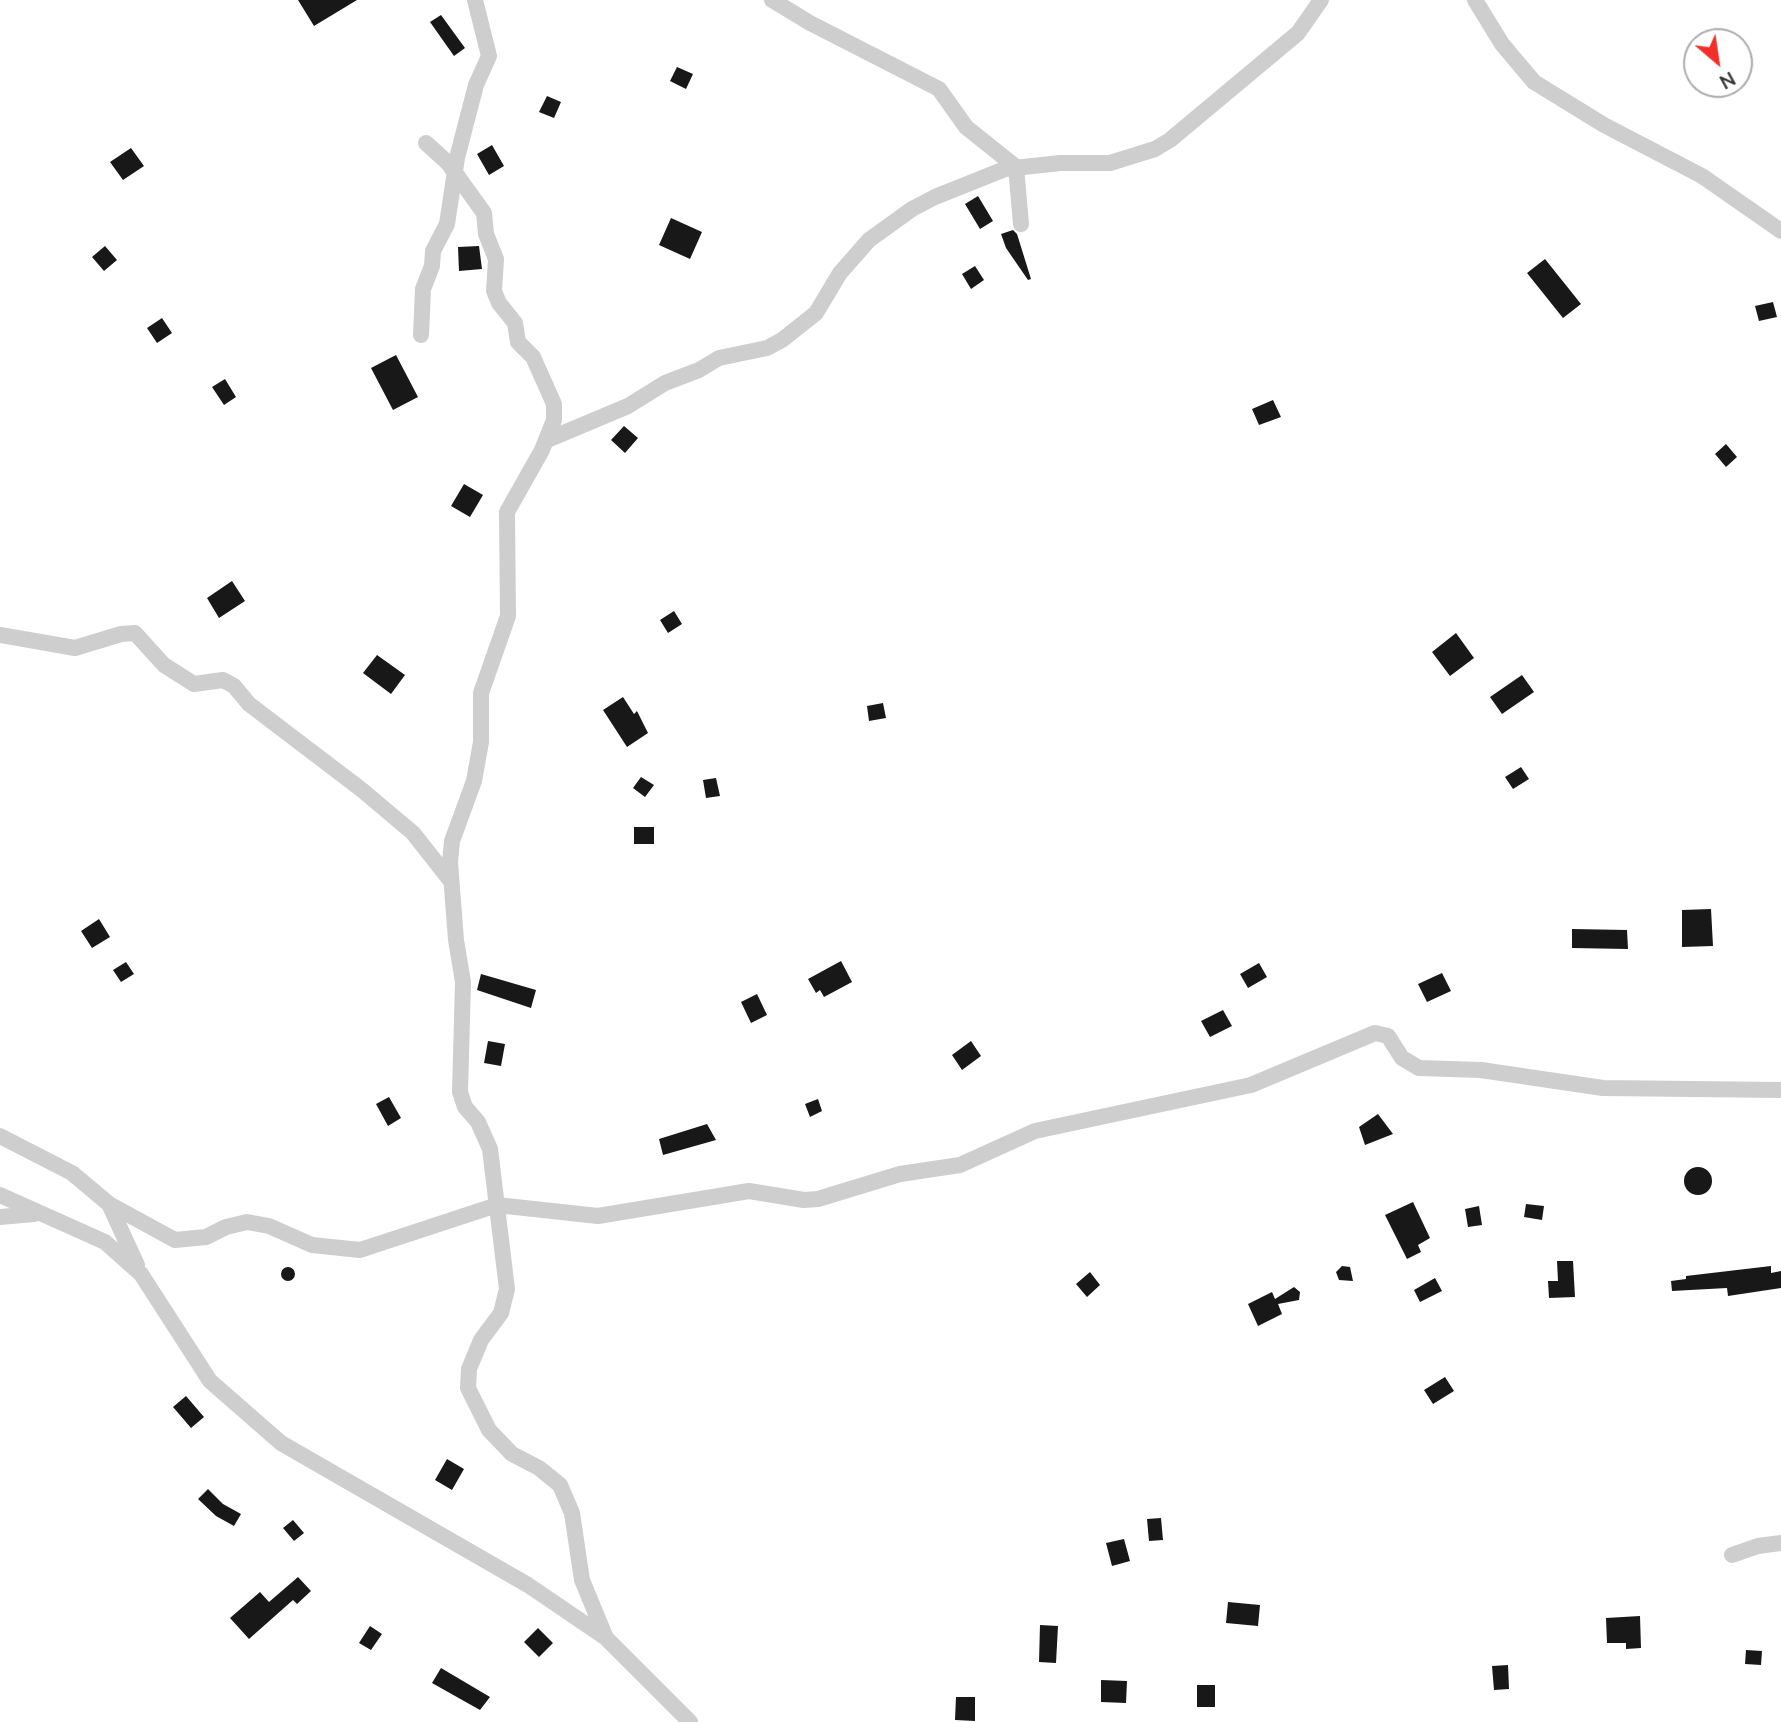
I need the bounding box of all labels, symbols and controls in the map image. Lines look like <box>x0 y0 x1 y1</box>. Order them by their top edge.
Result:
north arrow <box>1683 28 1753 98</box>
text: N <box>1715 65 1740 94</box>

